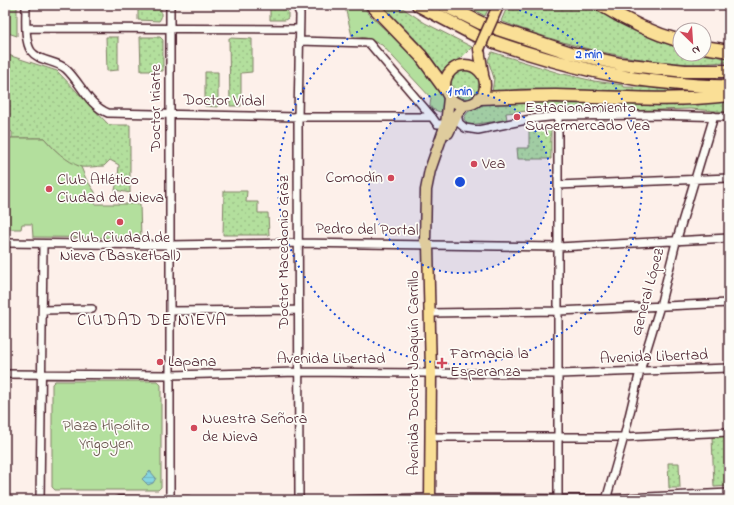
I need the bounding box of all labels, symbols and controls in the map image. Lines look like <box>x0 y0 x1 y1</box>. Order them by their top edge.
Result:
north arrow <box>672 22 712 62</box>
text: N <box>689 41 703 59</box>
text: 2 min <box>575 46 602 64</box>
street label: Doctor Iriarte <box>144 63 168 153</box>
text: 1 min <box>448 83 472 101</box>
street label: Doctor Vidal <box>182 88 265 114</box>
place label: Estacionamiento Supermercado Vea <box>525 96 650 138</box>
marker: Estacionamiento Supermercado Vea <box>512 112 522 122</box>
place label: Vea <box>481 152 505 176</box>
marker: Vea <box>469 159 479 169</box>
place label: Comodín <box>325 166 383 190</box>
place label: Club Atlético Ciudad de Nieva <box>57 168 164 210</box>
marker: Comodín <box>386 173 396 183</box>
street label: Doctor Macedonio Graz <box>272 175 296 330</box>
centre of rings <box>453 175 467 189</box>
marker: Club Atlético Ciudad de Nieva <box>44 184 54 194</box>
marker: Club Ciudad de Nieva (Basketball) <box>115 217 125 227</box>
street label: Pedro del Portal <box>315 217 419 243</box>
place label: Club Ciudad de Nieva (Basketball) <box>60 226 181 268</box>
street label: General López <box>625 245 671 338</box>
street label: Avenida Doctor Joaquín Carrillo <box>402 270 426 476</box>
district label: CIUDAD DE NIEVA <box>77 308 227 333</box>
place label: Farmacia la Esperanza <box>449 342 529 384</box>
street label: Avenida Libertad <box>599 343 709 371</box>
street label: Avenida Libertad <box>277 347 385 371</box>
place label: Lapana <box>168 350 216 374</box>
marker: Lapana <box>155 357 165 367</box>
marker: Farmacia la Esperanza <box>437 358 447 368</box>
place label: Nuestra Señora de Nieva <box>202 407 307 449</box>
park label: Plaza Hipólito Yrigoyen <box>63 414 149 456</box>
marker: Nuestra Señora de Nieva <box>189 423 199 433</box>

